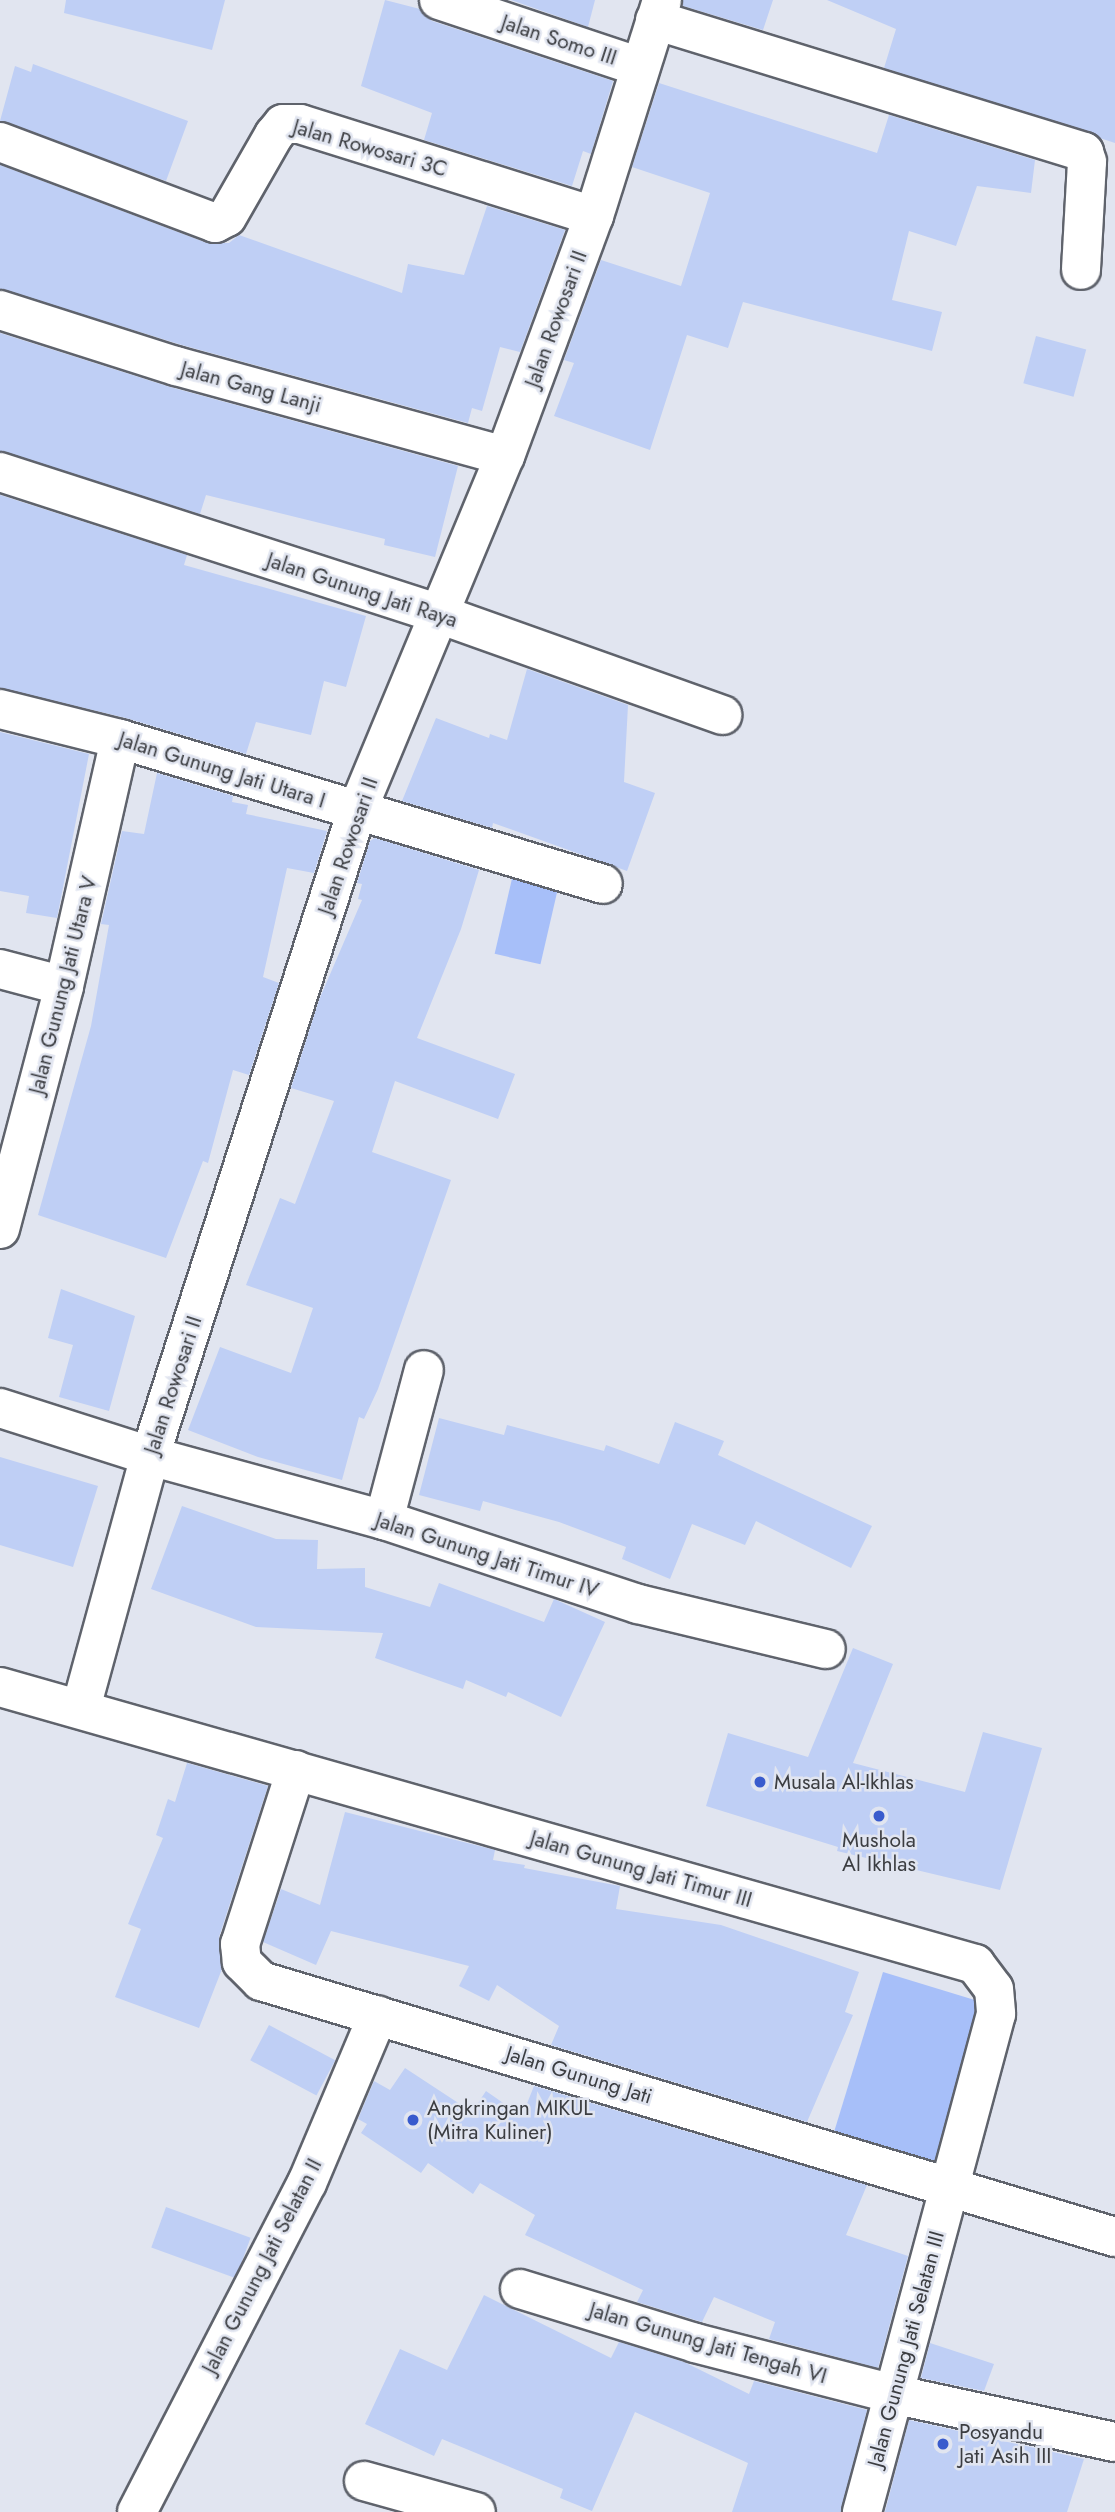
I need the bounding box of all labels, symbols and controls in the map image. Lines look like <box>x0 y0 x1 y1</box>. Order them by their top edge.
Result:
street label: Jalan Somo III <box>498 9 620 71</box>
street label: Jalan Rowosari 3C <box>290 114 450 182</box>
street label: Jalan Rowosari II <box>520 247 592 391</box>
street label: Jalan Gang Lanji <box>178 356 324 418</box>
street label: Jalan Gunung Jati Raya <box>263 547 461 633</box>
street label: Jalan Gunung Jati Utara I <box>116 727 328 813</box>
street label: Jalan Rowosari II <box>313 774 383 918</box>
street label: Jalan Gunung Jati Utara V <box>24 873 102 1097</box>
street label: Jalan Rowosari II <box>139 1313 207 1457</box>
street label: Jalan Gunung Jati Timur IV <box>372 1507 602 1603</box>
place label: Musala Al-Ikhlas <box>774 1769 914 1795</box>
marker: Musala Al-Ikhlas <box>752 1774 768 1790</box>
marker: Mushola Al Ikhlas <box>871 1808 887 1824</box>
street label: Jalan Gunung Jati Timur III <box>527 1825 755 1913</box>
place label: Mushola Al Ikhlas <box>842 1827 916 1877</box>
street label: Jalan Gunung Jati <box>503 2041 655 2109</box>
place label: Angkringan MIKUL (Mitra Kuliner) <box>427 2095 593 2145</box>
marker: Angkringan MIKUL (Mitra Kuliner) <box>405 2112 421 2128</box>
street label: Jalan Gunung Jati Selatan II <box>197 2154 327 2378</box>
street label: Jalan Gunung Jati Selatan III <box>862 2228 950 2470</box>
street label: Jalan Gunung Jati Tengah VI <box>586 2297 830 2389</box>
place label: Posyandu Jati Asih III <box>959 2419 1051 2469</box>
marker: Posyandu Jati Asih III <box>933 2434 953 2454</box>

